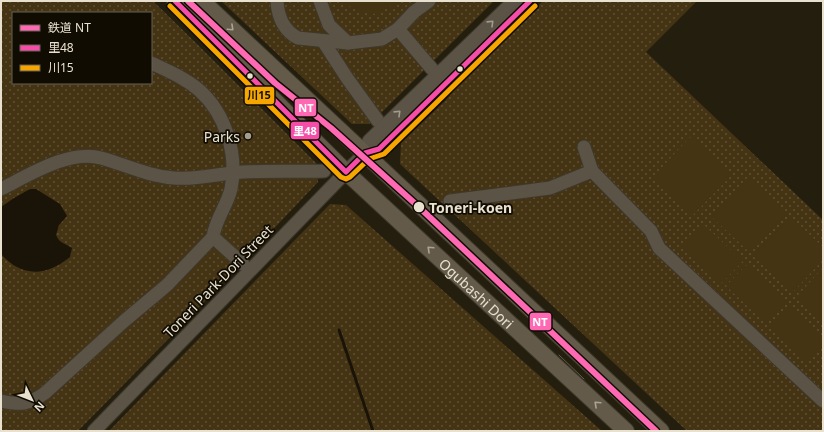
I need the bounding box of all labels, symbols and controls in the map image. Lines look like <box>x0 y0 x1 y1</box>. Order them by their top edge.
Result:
legend <box>12 12 152 84</box>
text: 鉄道 NT <box>48 19 91 36</box>
one-way arrow <box>487 20 494 27</box>
one-way arrow <box>226 23 234 30</box>
text: 里48 <box>48 39 74 56</box>
text: 川15 <box>48 59 74 76</box>
unlabelled marker <box>455 64 465 74</box>
unlabelled marker <box>245 71 255 81</box>
line badge: 川15 <box>244 86 275 105</box>
text: 川15 <box>247 87 271 102</box>
line badge: NT <box>294 98 317 117</box>
text: NT <box>298 100 314 115</box>
one-way arrow <box>393 110 401 118</box>
line badge: 里48 <box>290 121 320 140</box>
text: 里48 <box>293 123 317 138</box>
place label: Parks <box>204 127 240 146</box>
marker: Parks <box>243 131 253 141</box>
place label: Toneri-koen <box>429 198 512 217</box>
marker: Toneri-koen <box>412 200 426 214</box>
street label: Toneri Park-Dori Street <box>159 221 277 341</box>
one-way arrow <box>427 247 435 254</box>
street label: Ogubashi Dori <box>435 254 518 332</box>
line badge: NT <box>529 312 552 331</box>
text: NT <box>532 314 548 329</box>
north arrow <box>12 380 52 420</box>
text: N <box>31 399 48 416</box>
one-way arrow <box>594 402 602 409</box>

